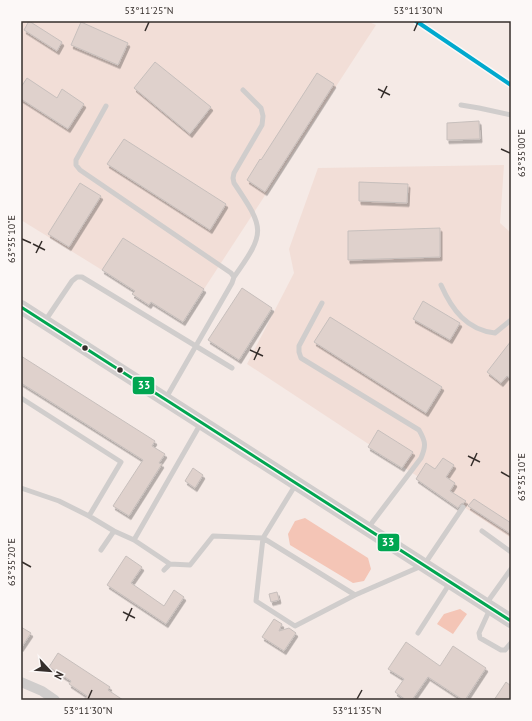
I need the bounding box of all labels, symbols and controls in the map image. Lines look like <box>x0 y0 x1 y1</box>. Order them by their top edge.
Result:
text: 53°11'25"N <box>124 4 174 17</box>
text: 53°11'30"N <box>393 4 443 17</box>
text: 63°35'00"E <box>515 129 528 177</box>
text: 63°35'10"E <box>5 215 18 263</box>
unlabelled marker <box>80 343 90 353</box>
unlabelled marker <box>115 365 125 375</box>
line badge: 33 <box>132 376 155 395</box>
text: 33 <box>138 378 150 392</box>
text: 63°35'10"E <box>515 453 528 501</box>
line badge: 33 <box>377 533 400 552</box>
text: 33 <box>382 535 394 549</box>
text: 63°35'20"E <box>5 538 18 586</box>
north arrow <box>30 651 70 691</box>
text: N <box>51 669 67 682</box>
text: 53°11'30"N <box>63 704 113 717</box>
text: 53°11'35"N <box>332 704 382 717</box>

